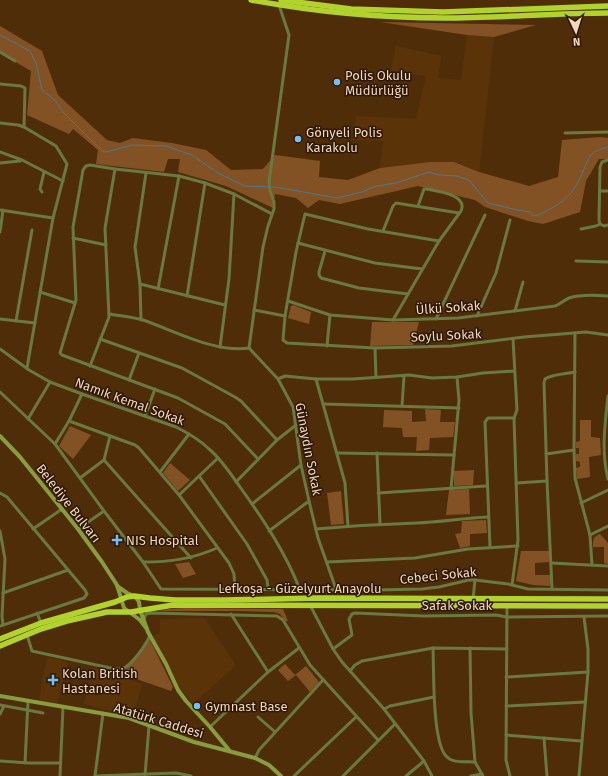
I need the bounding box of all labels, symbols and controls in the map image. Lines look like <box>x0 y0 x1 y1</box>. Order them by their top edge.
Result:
north arrow <box>556 12 596 52</box>
text: N <box>573 35 581 48</box>
place label: Polis Okulu Müdürlüğü <box>345 68 411 98</box>
marker: Polis Okulu Müdürlüğü <box>332 77 342 87</box>
place label: Gönyeli Polis Karakolu <box>306 125 382 155</box>
marker: Gönyeli Polis Karakolu <box>293 134 303 144</box>
street label: Ülkü Sokak <box>415 297 481 317</box>
street label: Soylu Sokak <box>410 326 482 345</box>
street label: Namık Kemal Sokak <box>73 375 187 428</box>
street label: Günaydın Sokak <box>292 402 325 497</box>
street label: Belediye Bulvarı <box>33 461 104 545</box>
place label: NIS Hospital <box>126 533 199 548</box>
marker: NIS Hospital <box>111 534 123 546</box>
street label: Cebeci Sokak <box>399 564 478 587</box>
street label: Lefkoşa - Güzelyurt Anayolu <box>218 581 382 596</box>
street label: Safak Sokak <box>422 598 492 613</box>
place label: Kolan British Hastanesi <box>62 666 138 696</box>
marker: Kolan British Hastanesi <box>47 674 59 686</box>
place label: Gymnast Base <box>205 699 288 714</box>
street label: Atatürk Caddesi <box>112 700 206 741</box>
marker: Gymnast Base <box>192 701 202 711</box>

